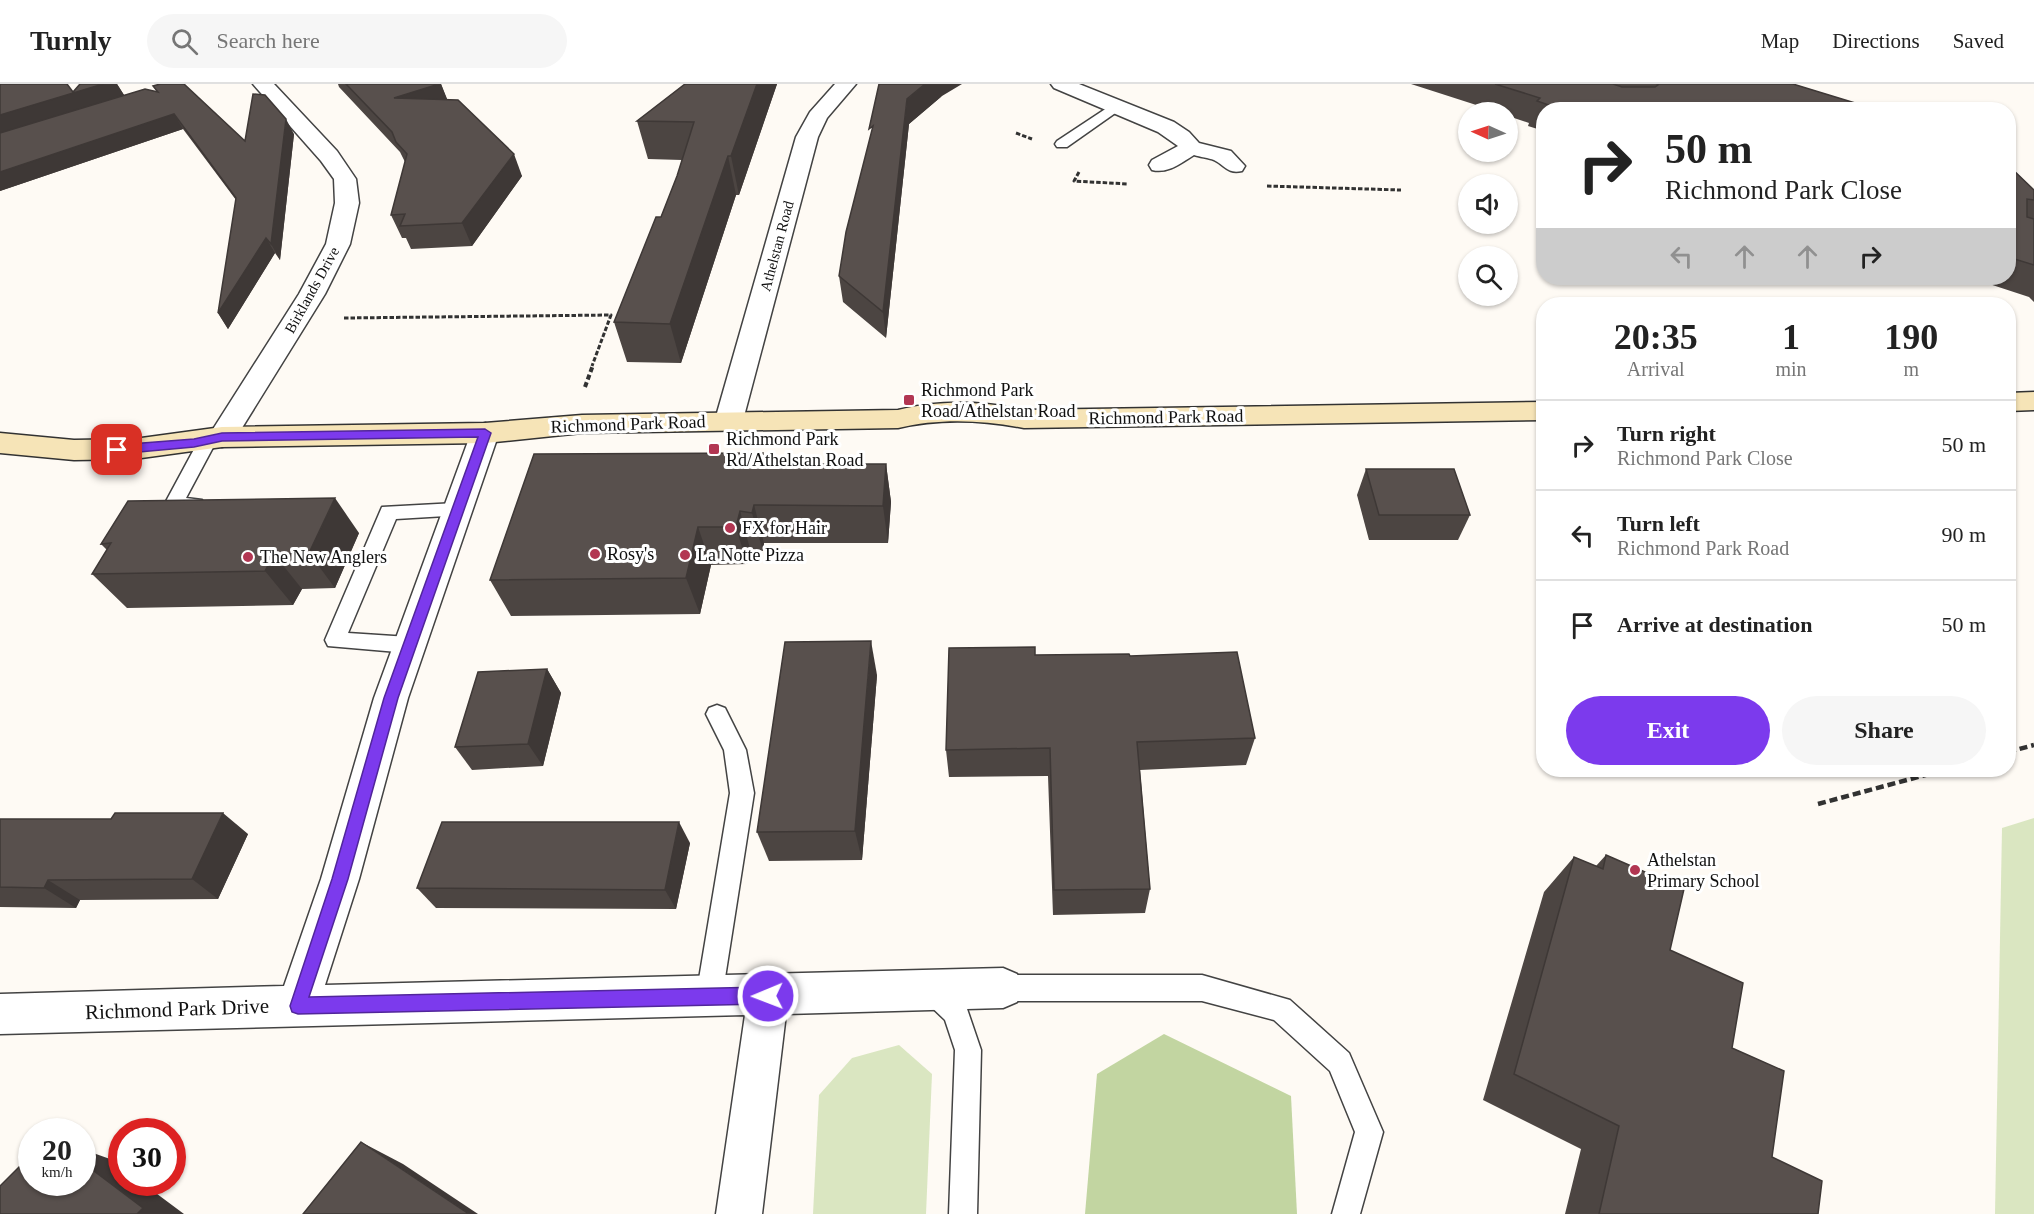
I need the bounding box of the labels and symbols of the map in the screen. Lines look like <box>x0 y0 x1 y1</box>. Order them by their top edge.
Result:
north arrow <box>1458 102 1518 162</box>
street label: Athelstan Road <box>757 199 797 293</box>
street label: Birklands Drive <box>282 244 342 336</box>
place label: Richmond Park Road/Athelstan Road <box>921 380 1075 421</box>
marker: Richmond Park Road/Athelstan Road <box>902 393 916 407</box>
street label: Richmond Park Road <box>1088 406 1244 428</box>
street label: Richmond Park Road <box>550 411 706 437</box>
pin <box>91 424 142 475</box>
place label: Richmond Park Rd/Athelstan Road <box>726 429 864 470</box>
marker: Richmond Park Rd/Athelstan Road <box>707 442 721 456</box>
place label: FX for Hair <box>742 518 827 538</box>
marker: FX for Hair <box>723 521 737 535</box>
place label: Rosy's <box>607 544 654 564</box>
place label: La Notte Pizza <box>697 545 804 565</box>
place label: The New Anglers <box>260 547 387 567</box>
marker: Rosy's <box>588 547 602 561</box>
marker: La Notte Pizza <box>678 548 692 562</box>
marker: The New Anglers <box>241 550 255 564</box>
place label: Athelstan Primary School <box>1647 850 1760 891</box>
marker: Athelstan Primary School <box>1628 863 1642 877</box>
position arrow <box>736 964 800 1028</box>
street label: Richmond Park Drive <box>84 994 270 1024</box>
speed limit sign: 30 <box>108 1118 186 1196</box>

